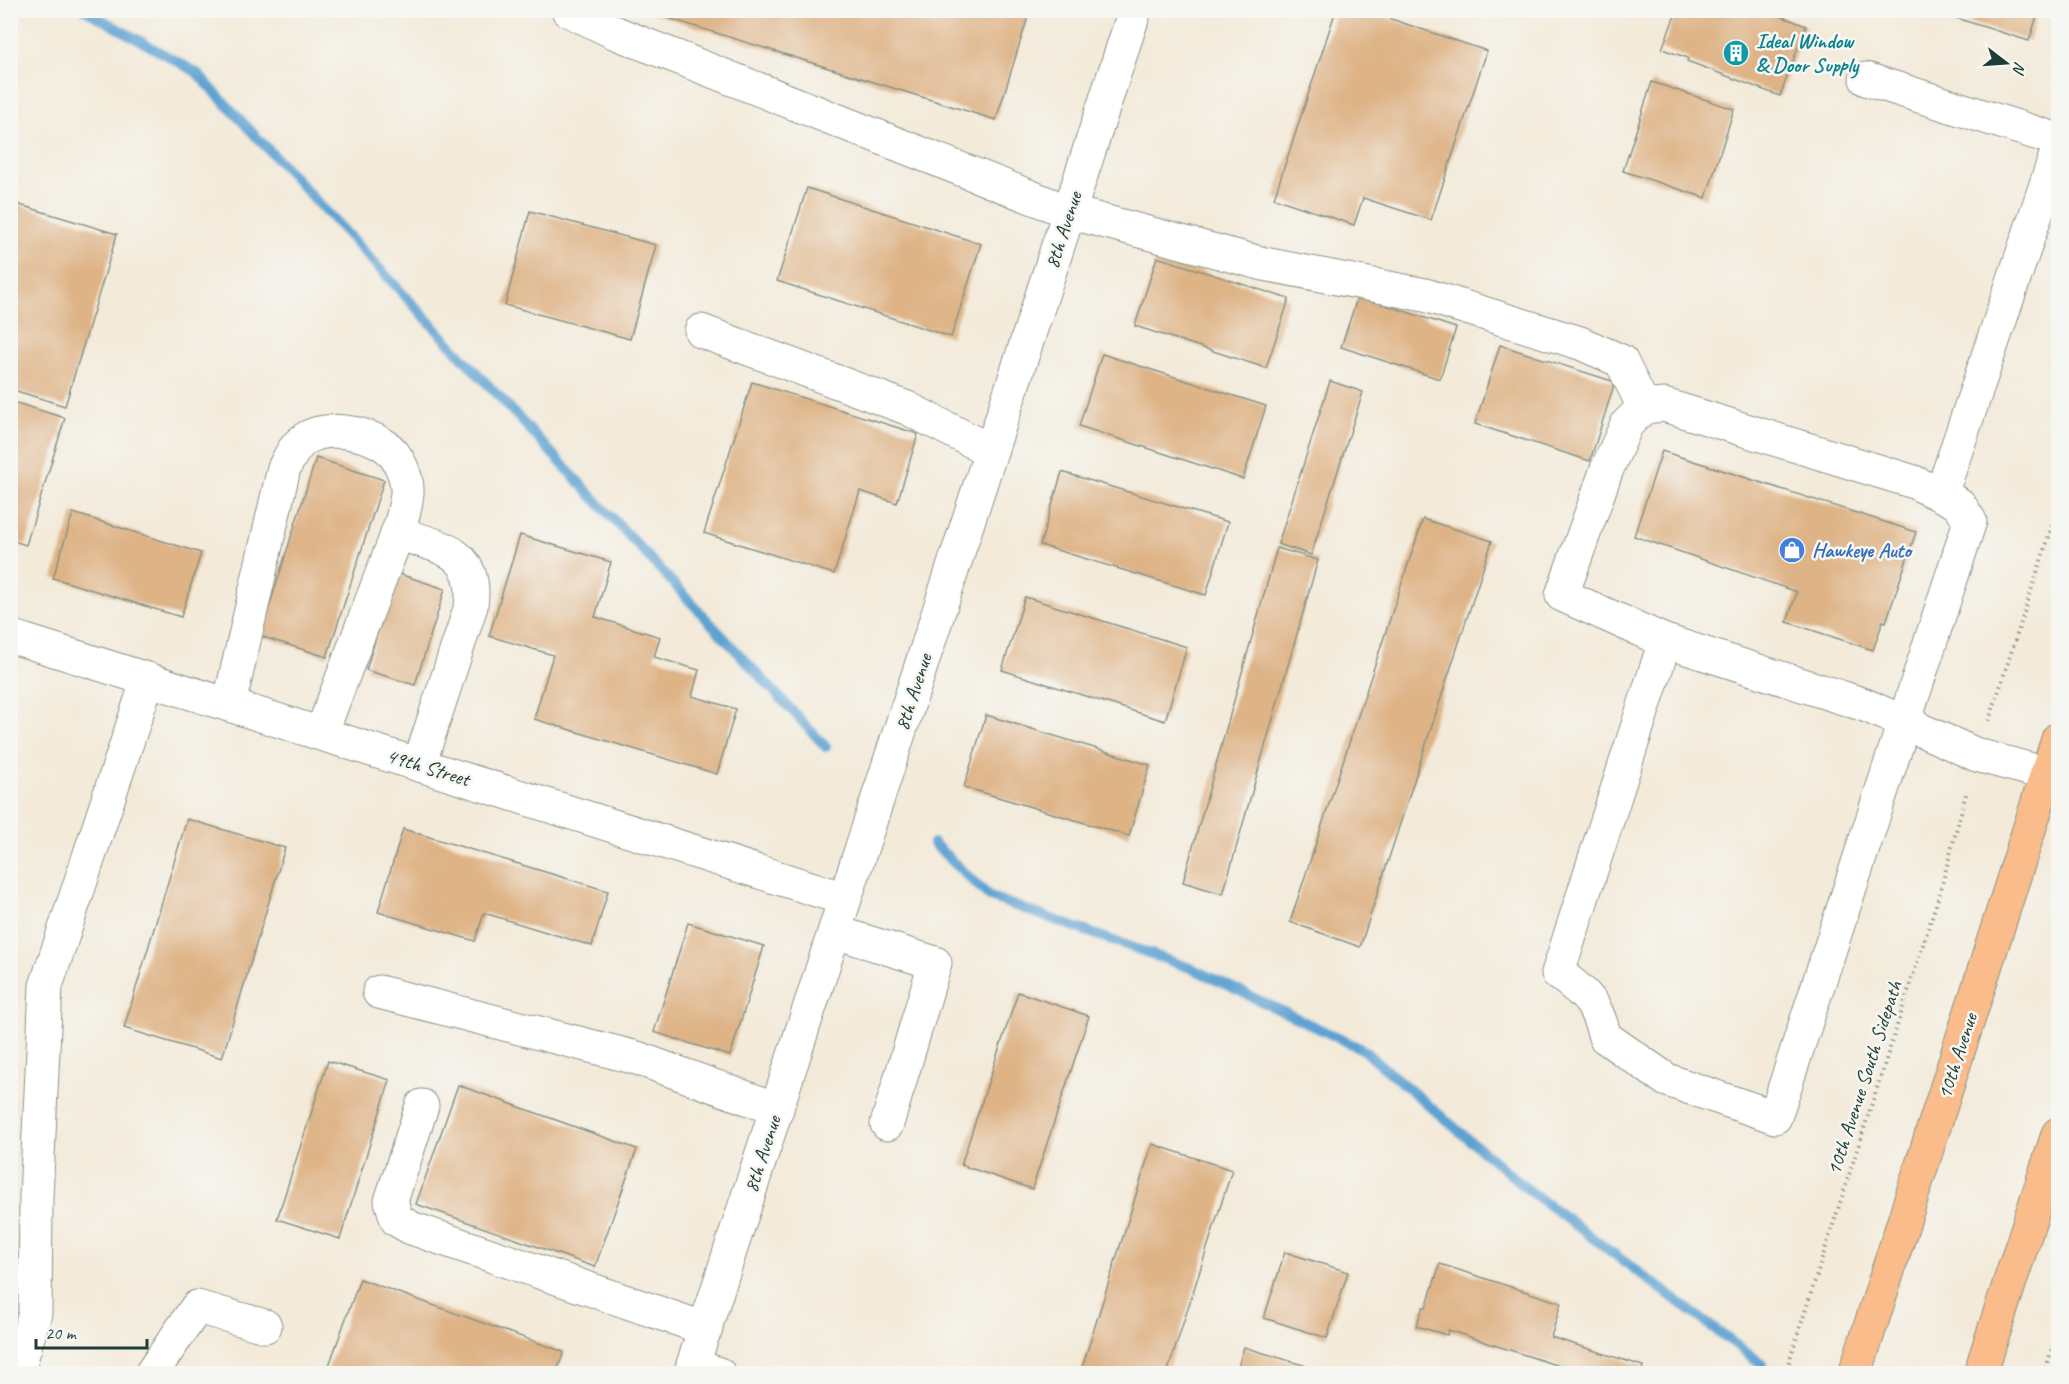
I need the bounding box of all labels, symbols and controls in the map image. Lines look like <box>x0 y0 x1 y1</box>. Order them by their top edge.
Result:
place label: Ideal Window & Door Supply <box>1756 28 1860 79</box>
north arrow <box>1976 33 2036 93</box>
building icon: Ideal Window & Door Supply <box>1721 38 1751 68</box>
text: N <box>2007 59 2030 78</box>
street label: 8th Avenue <box>1038 187 1088 272</box>
shop icon: Hawkeye Auto <box>1777 535 1807 565</box>
place label: Hawkeye Auto <box>1812 537 1913 563</box>
street label: 8th Avenue <box>888 649 938 734</box>
street label: 49th Street <box>383 742 475 793</box>
street label: 10th Avenue South Sidepath <box>1820 977 1908 1178</box>
street label: 10th Avenue <box>1931 1009 1983 1102</box>
street label: 8th Avenue <box>737 1111 787 1196</box>
scale bar <box>36 1312 147 1350</box>
text: 20 m <box>45 1322 78 1344</box>

